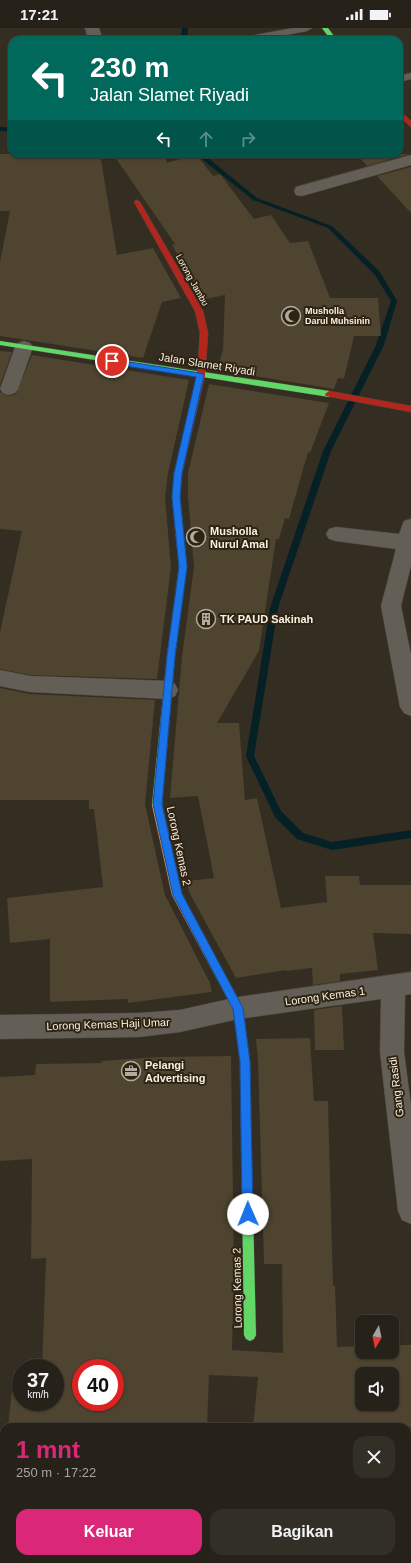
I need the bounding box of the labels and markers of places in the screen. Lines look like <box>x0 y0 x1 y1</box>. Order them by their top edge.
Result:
mosque icon: Musholla Darul Muhsinin <box>280 305 302 327</box>
place label: Musholla Darul Muhsinin <box>305 306 370 326</box>
pin <box>95 344 129 378</box>
place label: Musholla Nurul Amal <box>210 525 268 550</box>
mosque icon: Musholla Nurul Amal <box>185 526 207 548</box>
building icon: TK PAUD Sakinah <box>195 608 217 630</box>
place label: TK PAUD Sakinah <box>220 613 314 625</box>
place label: Pelangi Advertising <box>145 1059 206 1084</box>
office icon: Pelangi Advertising <box>120 1060 142 1082</box>

